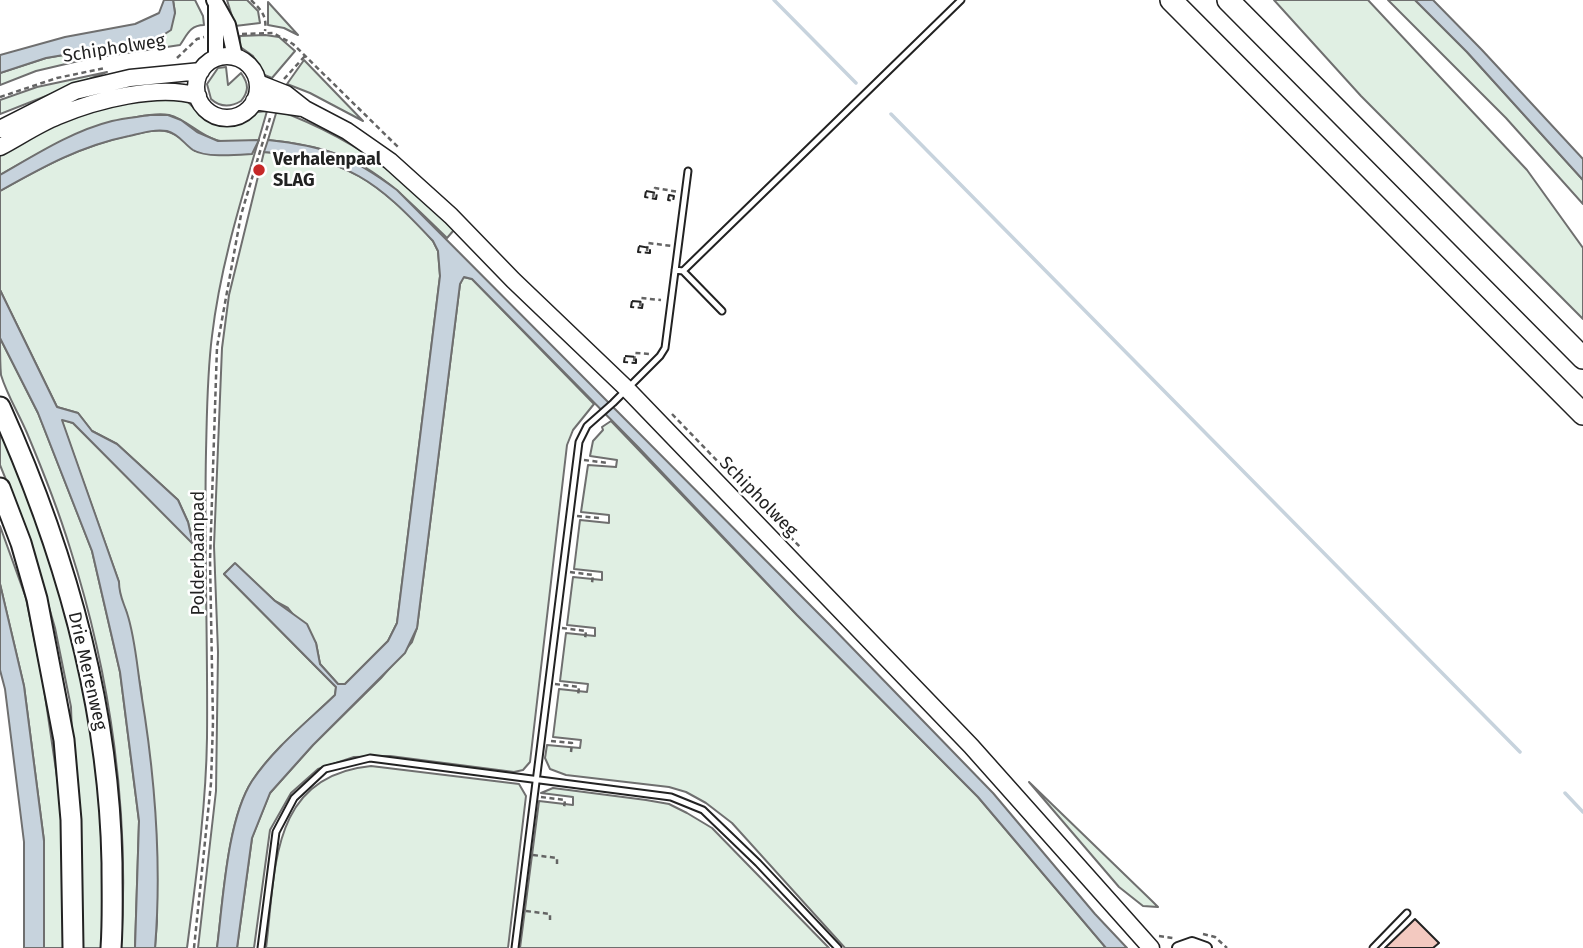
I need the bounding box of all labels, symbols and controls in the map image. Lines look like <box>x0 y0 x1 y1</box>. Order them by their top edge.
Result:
street label: Schipholweg <box>61 30 167 68</box>
place label: Verhalenpaal SLAG <box>273 149 381 192</box>
marker: Verhalenpaal SLAG <box>251 162 267 178</box>
street label: Schipholweg <box>714 452 802 542</box>
street label: Polderbaanpad <box>188 491 210 615</box>
street label: Drie Merenweg <box>63 610 111 732</box>

